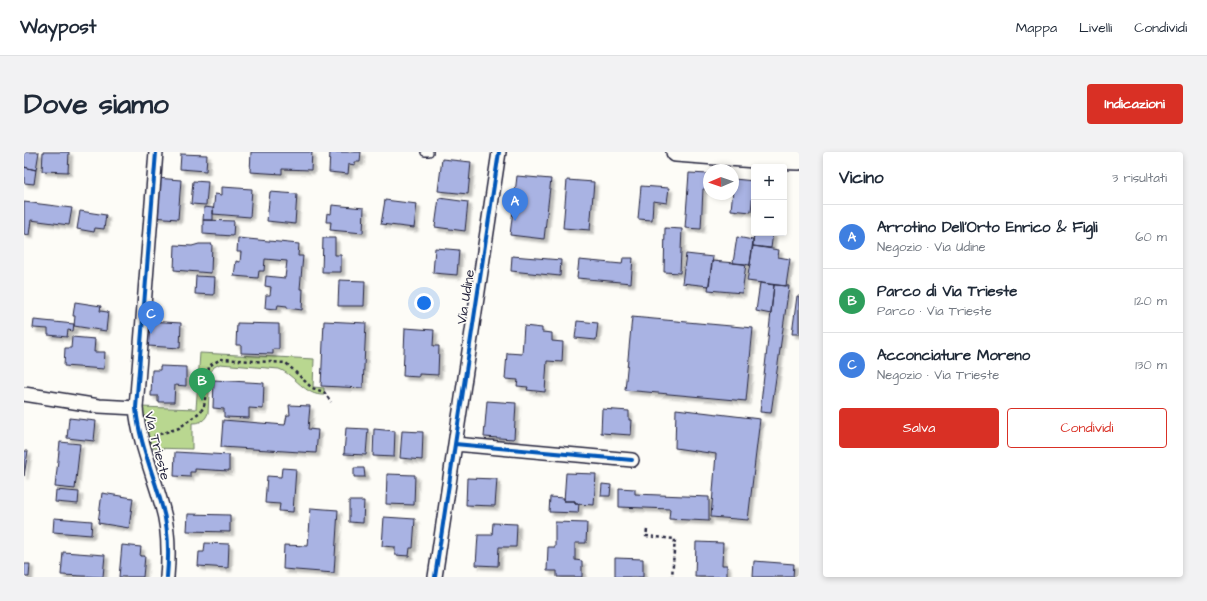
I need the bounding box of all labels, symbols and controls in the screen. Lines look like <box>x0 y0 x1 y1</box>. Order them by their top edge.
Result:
text: Waypost <box>20 14 96 41</box>
text: Mappa <box>1016 18 1057 38</box>
text: Livelli <box>1079 18 1112 38</box>
text: Condividi <box>1134 18 1187 38</box>
button: Indicazioni <box>1087 84 1183 124</box>
text: Dove siamo <box>24 85 169 124</box>
north arrow <box>703 164 739 200</box>
map controls <box>751 164 787 236</box>
button: + <box>751 164 787 200</box>
text: Vicino <box>839 166 884 190</box>
text: 3 risultati <box>1112 169 1167 187</box>
pin: A <box>502 188 528 221</box>
button: − <box>751 200 787 236</box>
text: Arrotino Dell'Orto Enrico & Figli <box>877 217 1098 238</box>
text: A <box>848 228 856 246</box>
text: 60 m <box>1135 228 1167 246</box>
text: Negozio · Via Udine <box>877 238 986 256</box>
street label: Via Udine <box>452 268 480 326</box>
text: Parco di Via Trieste <box>877 281 1017 302</box>
text: B <box>847 292 857 310</box>
text: 120 m <box>1134 292 1167 310</box>
your location <box>414 293 434 313</box>
pin: C <box>138 301 164 334</box>
text: Parco · Via Trieste <box>877 302 992 320</box>
text: Acconciature Moreno <box>877 345 1030 366</box>
text: C <box>847 356 857 374</box>
text: 130 m <box>1135 356 1167 374</box>
text: Negozio · Via Trieste <box>877 366 999 384</box>
pin: B <box>189 368 215 401</box>
button: Salva <box>839 408 999 448</box>
button: Condividi <box>1007 408 1167 448</box>
street label: Via Trieste <box>139 410 175 483</box>

